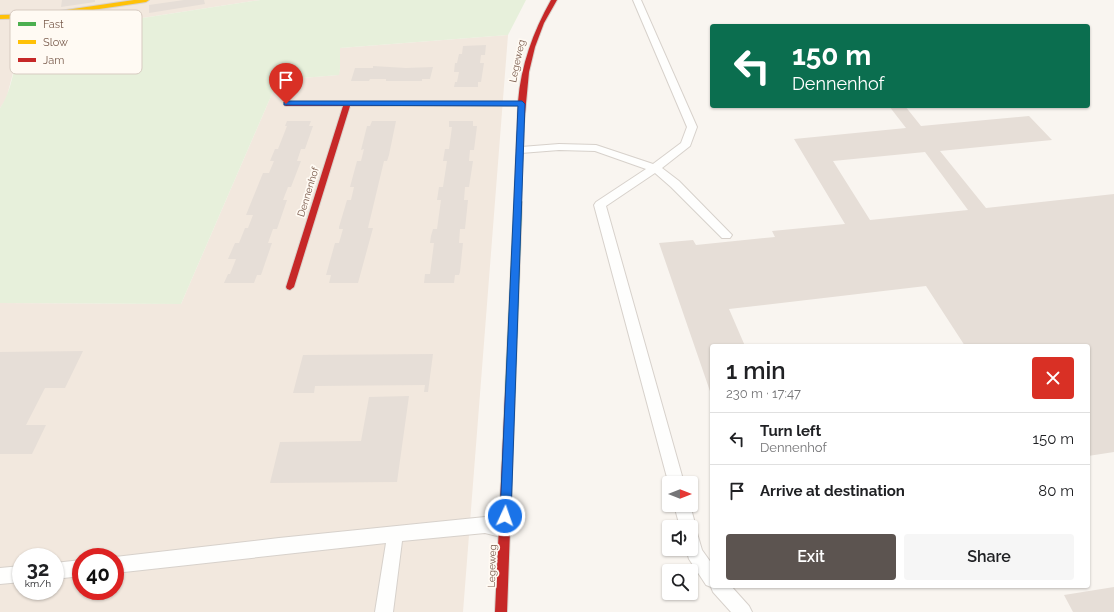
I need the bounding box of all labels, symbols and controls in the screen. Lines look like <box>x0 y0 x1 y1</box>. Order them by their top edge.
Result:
legend <box>10 10 142 74</box>
text: Fast <box>43 18 64 31</box>
text: Slow <box>43 36 68 49</box>
street label: Legeweg <box>507 39 527 83</box>
text: 150 m <box>792 39 871 72</box>
icon: left <box>726 40 778 92</box>
text: Jam <box>43 54 64 67</box>
pin <box>269 63 303 104</box>
icon: arrive <box>275 69 297 91</box>
text: Dennenhof <box>792 73 884 94</box>
street label: Dennenhof <box>295 165 321 218</box>
text: 1 min <box>726 356 786 385</box>
button: close <box>1032 357 1074 399</box>
text: 230 m · 17:47 <box>726 386 801 401</box>
text: Turn left <box>760 422 821 440</box>
icon: left <box>726 428 748 450</box>
text: 150 m <box>1033 430 1074 448</box>
text: Dennenhof <box>760 440 827 455</box>
north arrow <box>662 476 698 512</box>
map controls <box>662 476 698 600</box>
icon: arrive <box>726 480 748 502</box>
text: Arrive at destination <box>760 482 905 500</box>
text: 80 m <box>1038 482 1074 500</box>
position arrow <box>484 495 526 537</box>
button: sound <box>662 520 698 556</box>
button: Exit <box>726 534 896 580</box>
button: Share <box>904 534 1074 580</box>
street label: Legeweg <box>486 544 498 588</box>
speed limit sign: 40 <box>72 548 124 600</box>
text: 32 <box>27 557 49 581</box>
button: search <box>662 564 698 600</box>
text: km/h <box>25 578 51 589</box>

